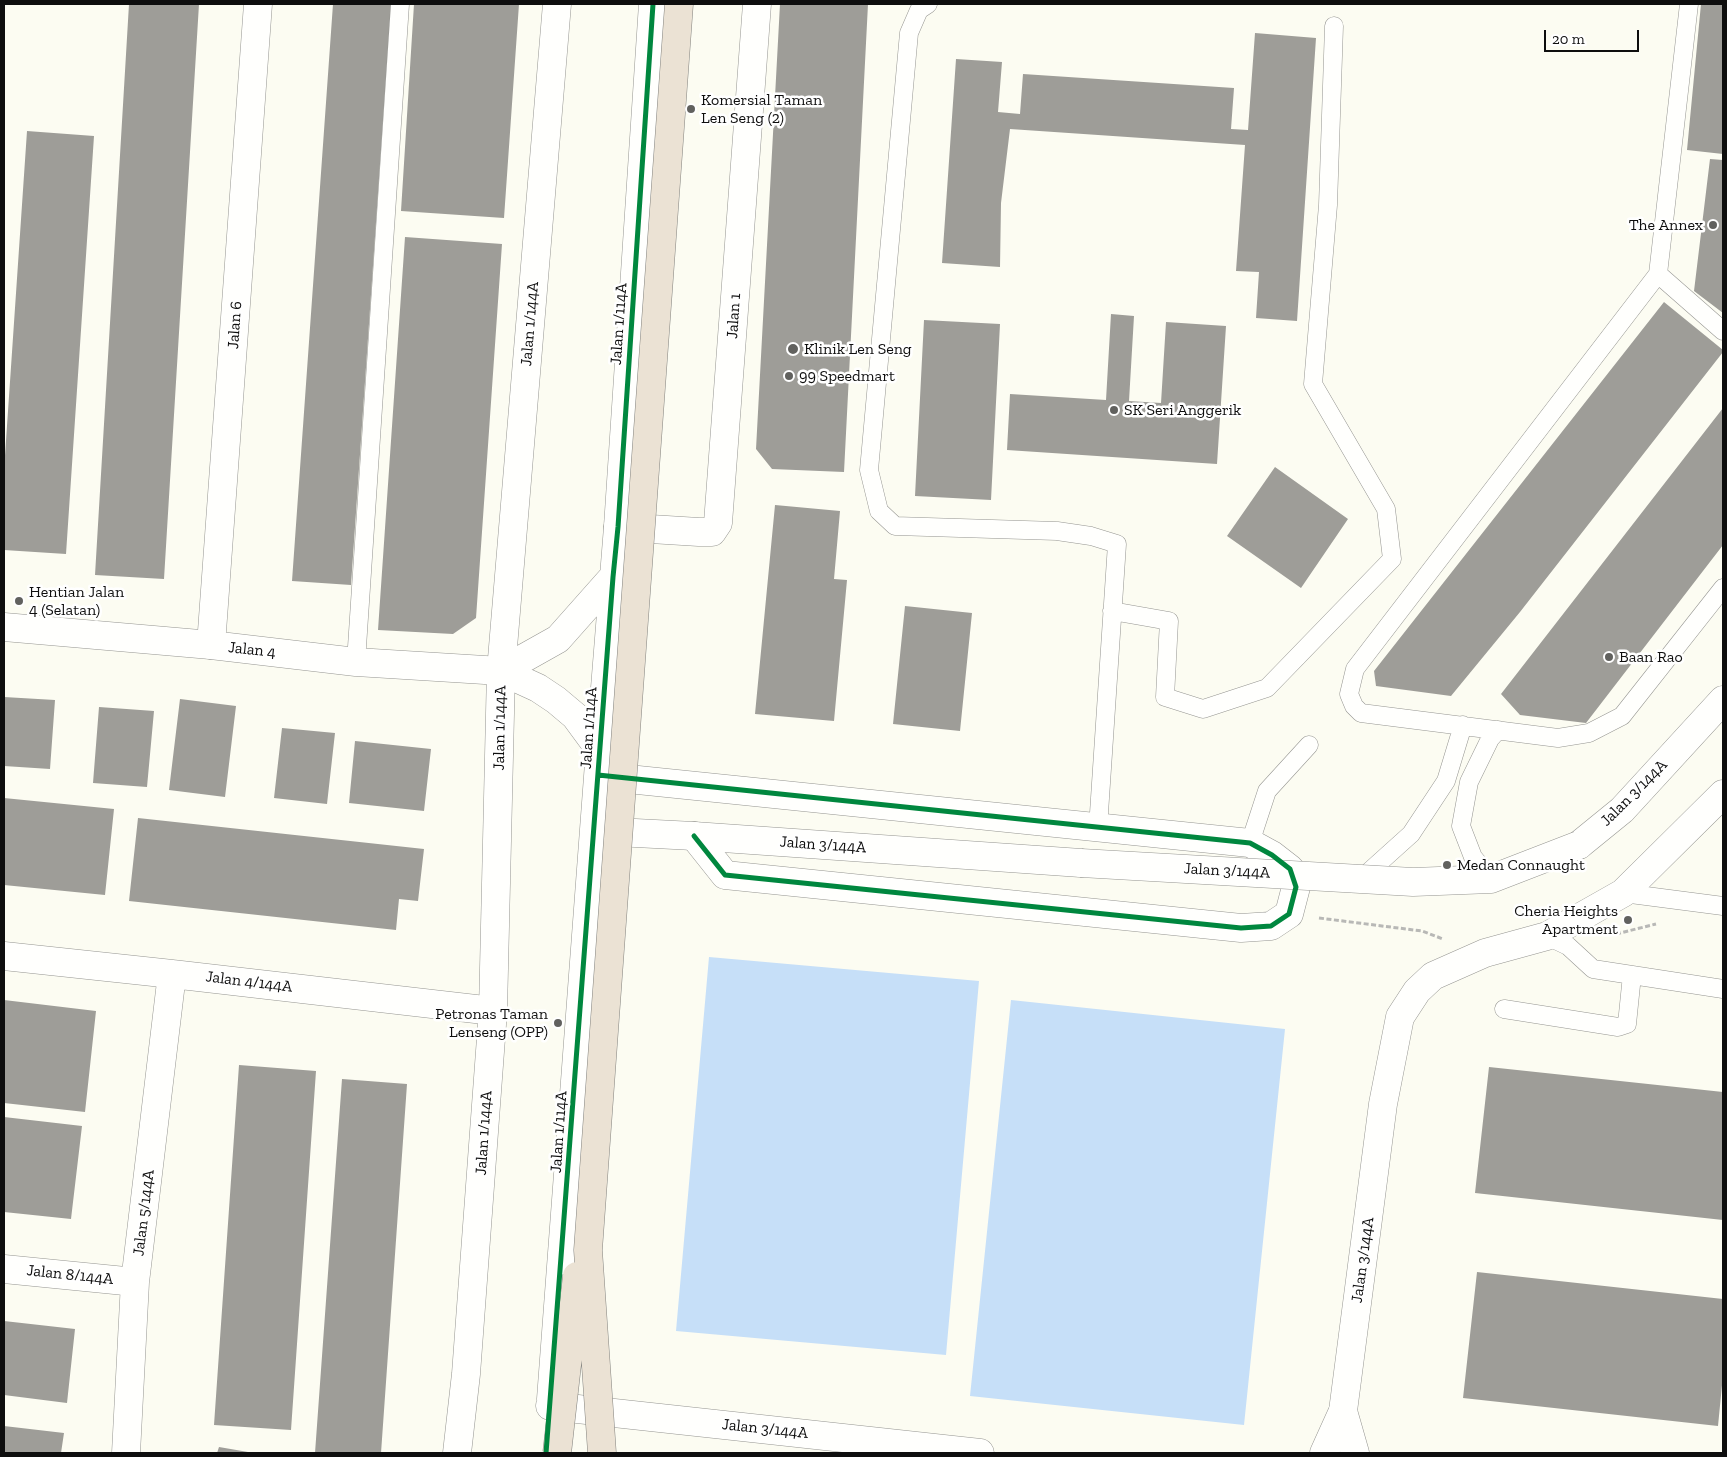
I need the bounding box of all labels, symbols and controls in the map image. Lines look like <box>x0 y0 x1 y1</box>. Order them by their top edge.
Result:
scale bar <box>1547 20 1642 52</box>
text: 20 m <box>1552 30 1585 48</box>
place label: Komersial Taman Len Seng (2) <box>701 90 822 128</box>
marker: Komersial Taman Len Seng (2) <box>685 103 697 115</box>
place label: The Annex <box>1629 215 1703 235</box>
marker: The Annex <box>1707 219 1719 231</box>
street label: Jalan 1/144A <box>517 281 543 367</box>
street label: Jalan 1/114A <box>607 282 631 366</box>
street label: Jalan 1 <box>723 293 745 339</box>
street label: Jalan 6 <box>224 300 246 350</box>
place label: Klinik Len Seng <box>804 339 912 359</box>
marker: Klinik Len Seng <box>786 342 800 356</box>
place label: 99 Speedmart <box>799 366 895 386</box>
marker: 99 Speedmart <box>783 370 795 382</box>
place label: SK Seri Anggerik <box>1124 400 1241 420</box>
marker: SK Seri Anggerik <box>1108 404 1120 416</box>
place label: Hentian Jalan 4 (Selatan) <box>29 582 124 620</box>
marker: Hentian Jalan 4 (Selatan) <box>13 595 25 607</box>
street label: Jalan 4 <box>227 638 277 662</box>
place label: Baan Rao <box>1619 647 1683 667</box>
marker: Baan Rao <box>1603 651 1615 663</box>
street label: Jalan 1/144A <box>490 685 510 771</box>
street label: Jalan 1/114A <box>577 686 601 770</box>
street label: Jalan 3/144A <box>1597 756 1671 830</box>
street label: Jalan 3/144A <box>779 832 867 858</box>
place label: Medan Connaught <box>1457 855 1585 875</box>
street label: Jalan 3/144A <box>1183 859 1271 883</box>
marker: Medan Connaught <box>1441 859 1453 871</box>
place label: Cheria Heights Apartment <box>1514 901 1618 939</box>
marker: Cheria Heights Apartment <box>1622 914 1634 926</box>
street label: Jalan 4/144A <box>205 967 293 997</box>
place label: Petronas Taman Lenseng (OPP) <box>435 1004 548 1042</box>
marker: Petronas Taman Lenseng (OPP) <box>552 1017 564 1029</box>
street label: Jalan 1/144A <box>471 1090 497 1176</box>
street label: Jalan 1/114A <box>547 1090 571 1174</box>
street label: Jalan 5/144A <box>129 1169 159 1257</box>
street label: Jalan 3/144A <box>1347 1216 1379 1304</box>
street label: Jalan 8/144A <box>26 1261 114 1289</box>
street label: Jalan 3/144A <box>721 1415 809 1443</box>

